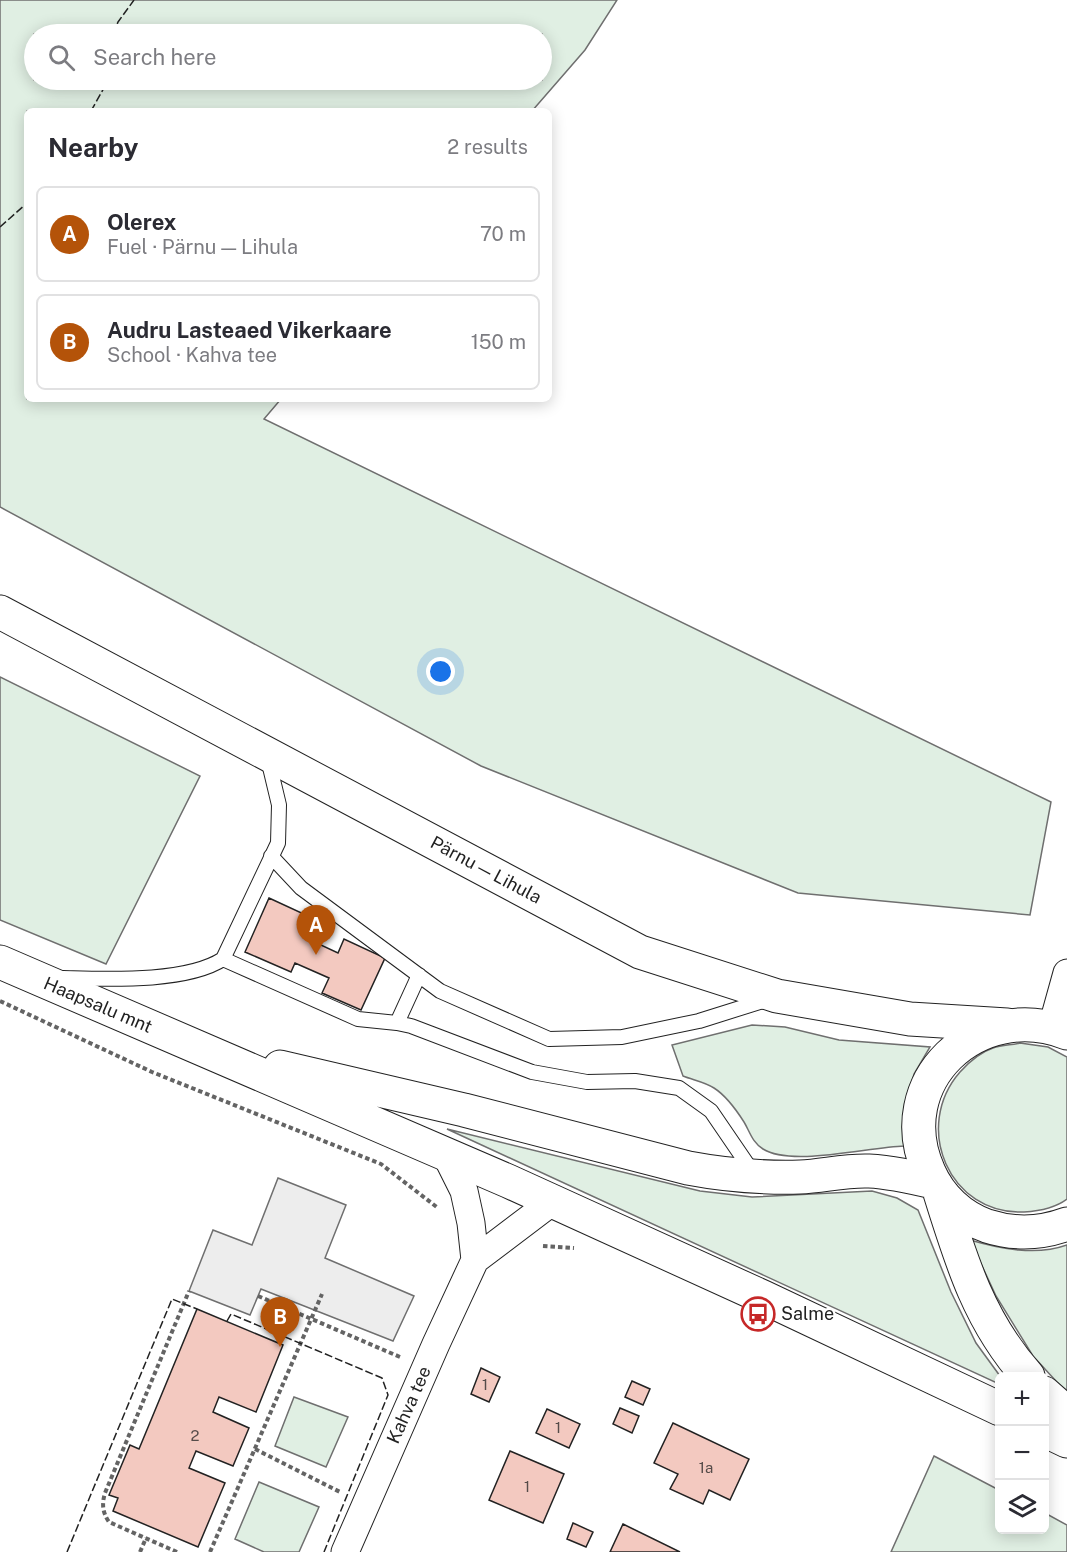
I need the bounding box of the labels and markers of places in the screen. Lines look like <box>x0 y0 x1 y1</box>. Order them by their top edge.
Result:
pin: A <box>296 906 336 955</box>
bus stop icon: Salme <box>740 1296 776 1332</box>
pin: B <box>260 1298 300 1347</box>
place label: Salme <box>781 1303 834 1324</box>

